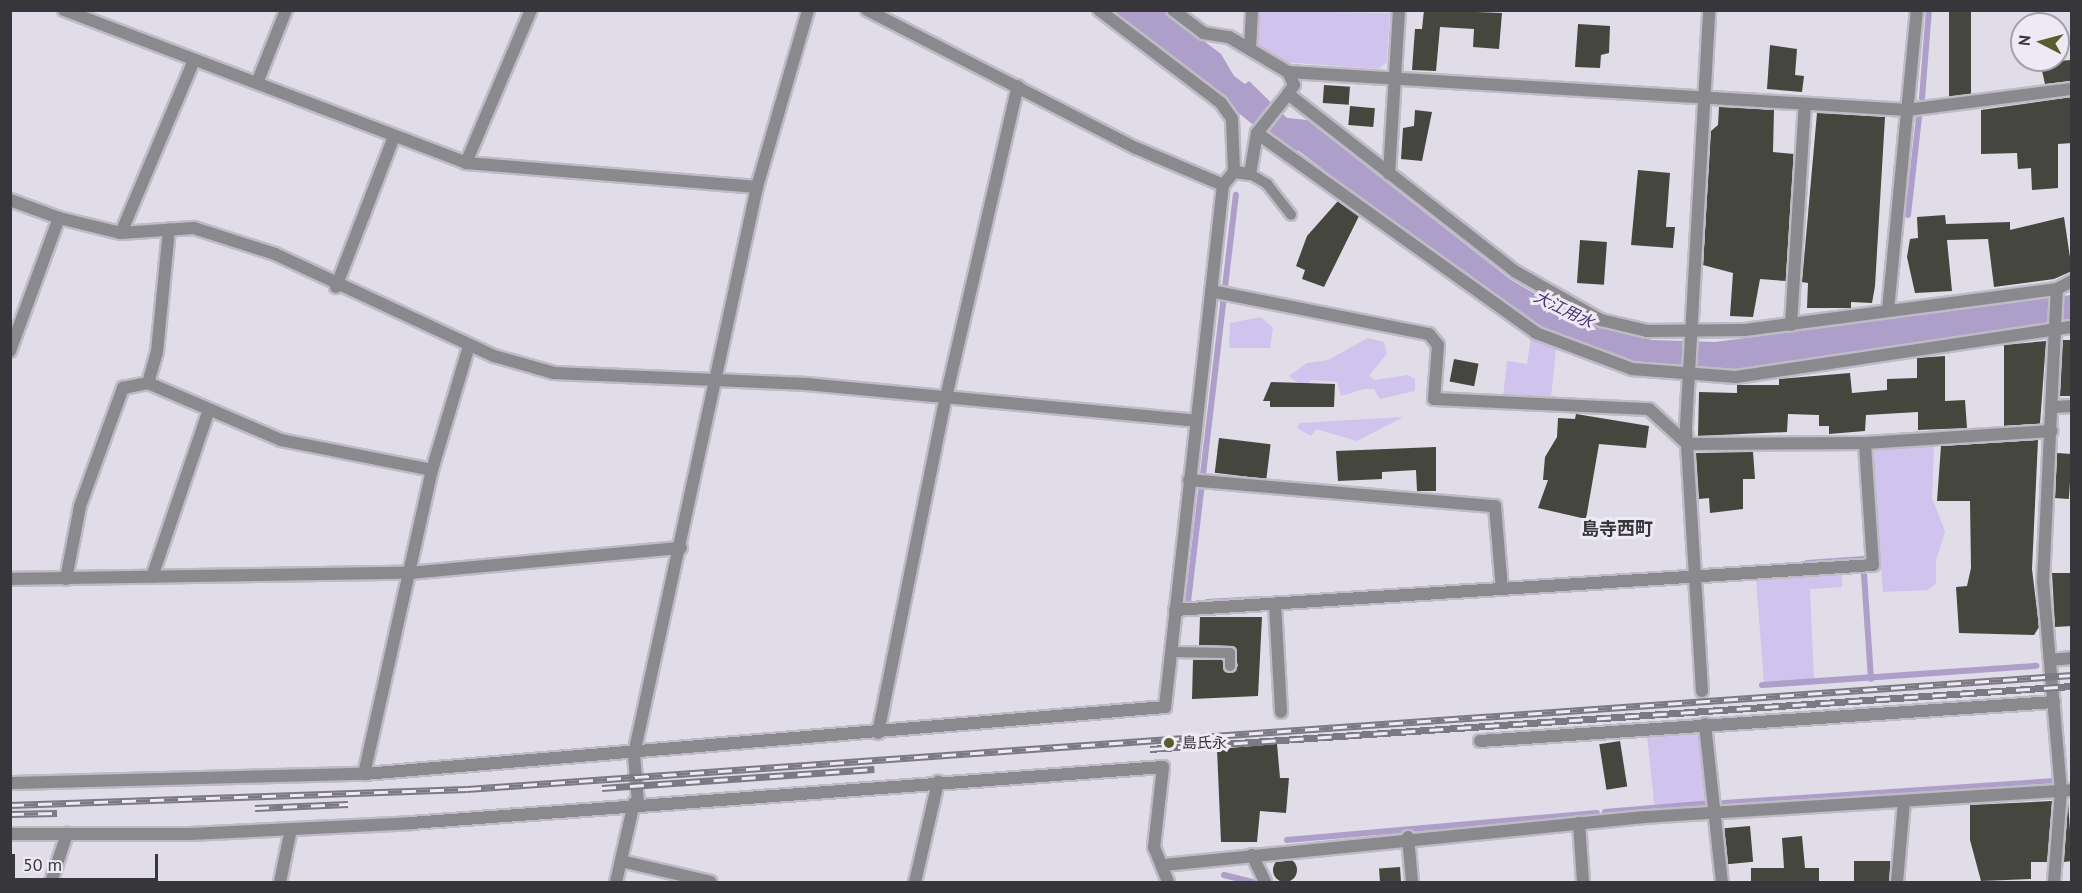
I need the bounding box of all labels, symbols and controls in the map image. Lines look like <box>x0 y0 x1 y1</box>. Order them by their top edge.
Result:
north arrow <box>2010 12 2070 72</box>
text: N <box>2014 34 2035 47</box>
water label: 大江用水 <box>1531 286 1597 332</box>
district label: 島寺西町 <box>1581 518 1653 540</box>
marker: 島氏永 <box>1160 734 1178 752</box>
place label: 島氏永 <box>1182 734 1227 752</box>
scale bar <box>15 842 160 880</box>
text: 50 m <box>23 853 62 876</box>

